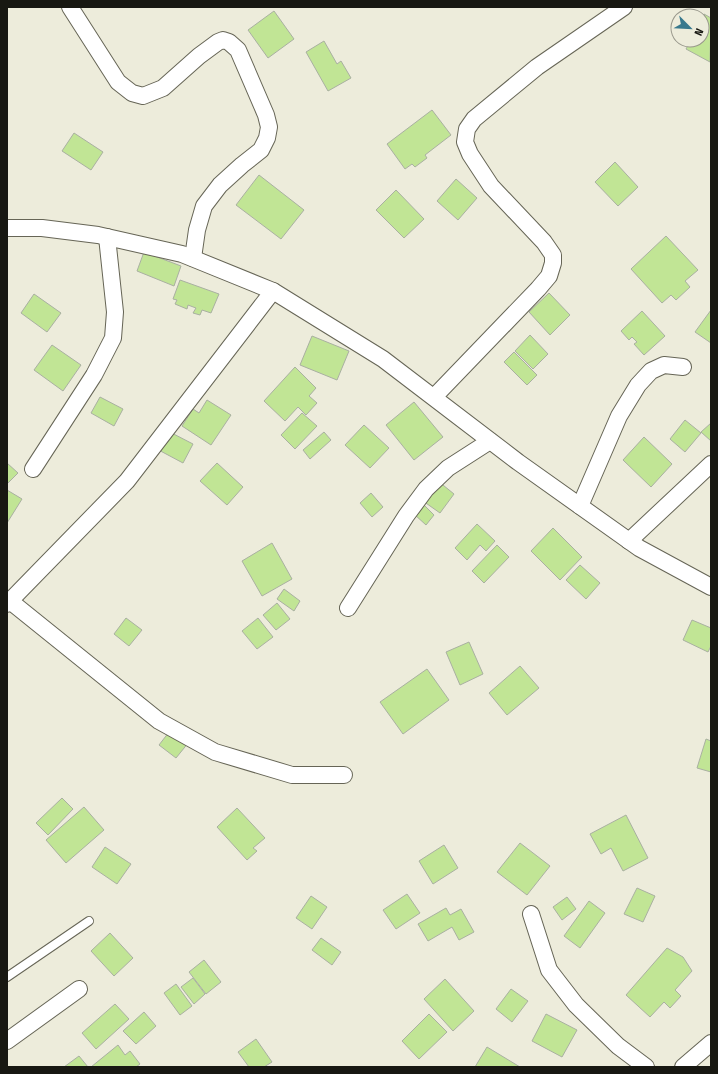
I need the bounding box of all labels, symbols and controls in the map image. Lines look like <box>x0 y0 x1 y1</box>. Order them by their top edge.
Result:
north arrow <box>670 8 710 48</box>
text: N <box>691 26 706 38</box>

